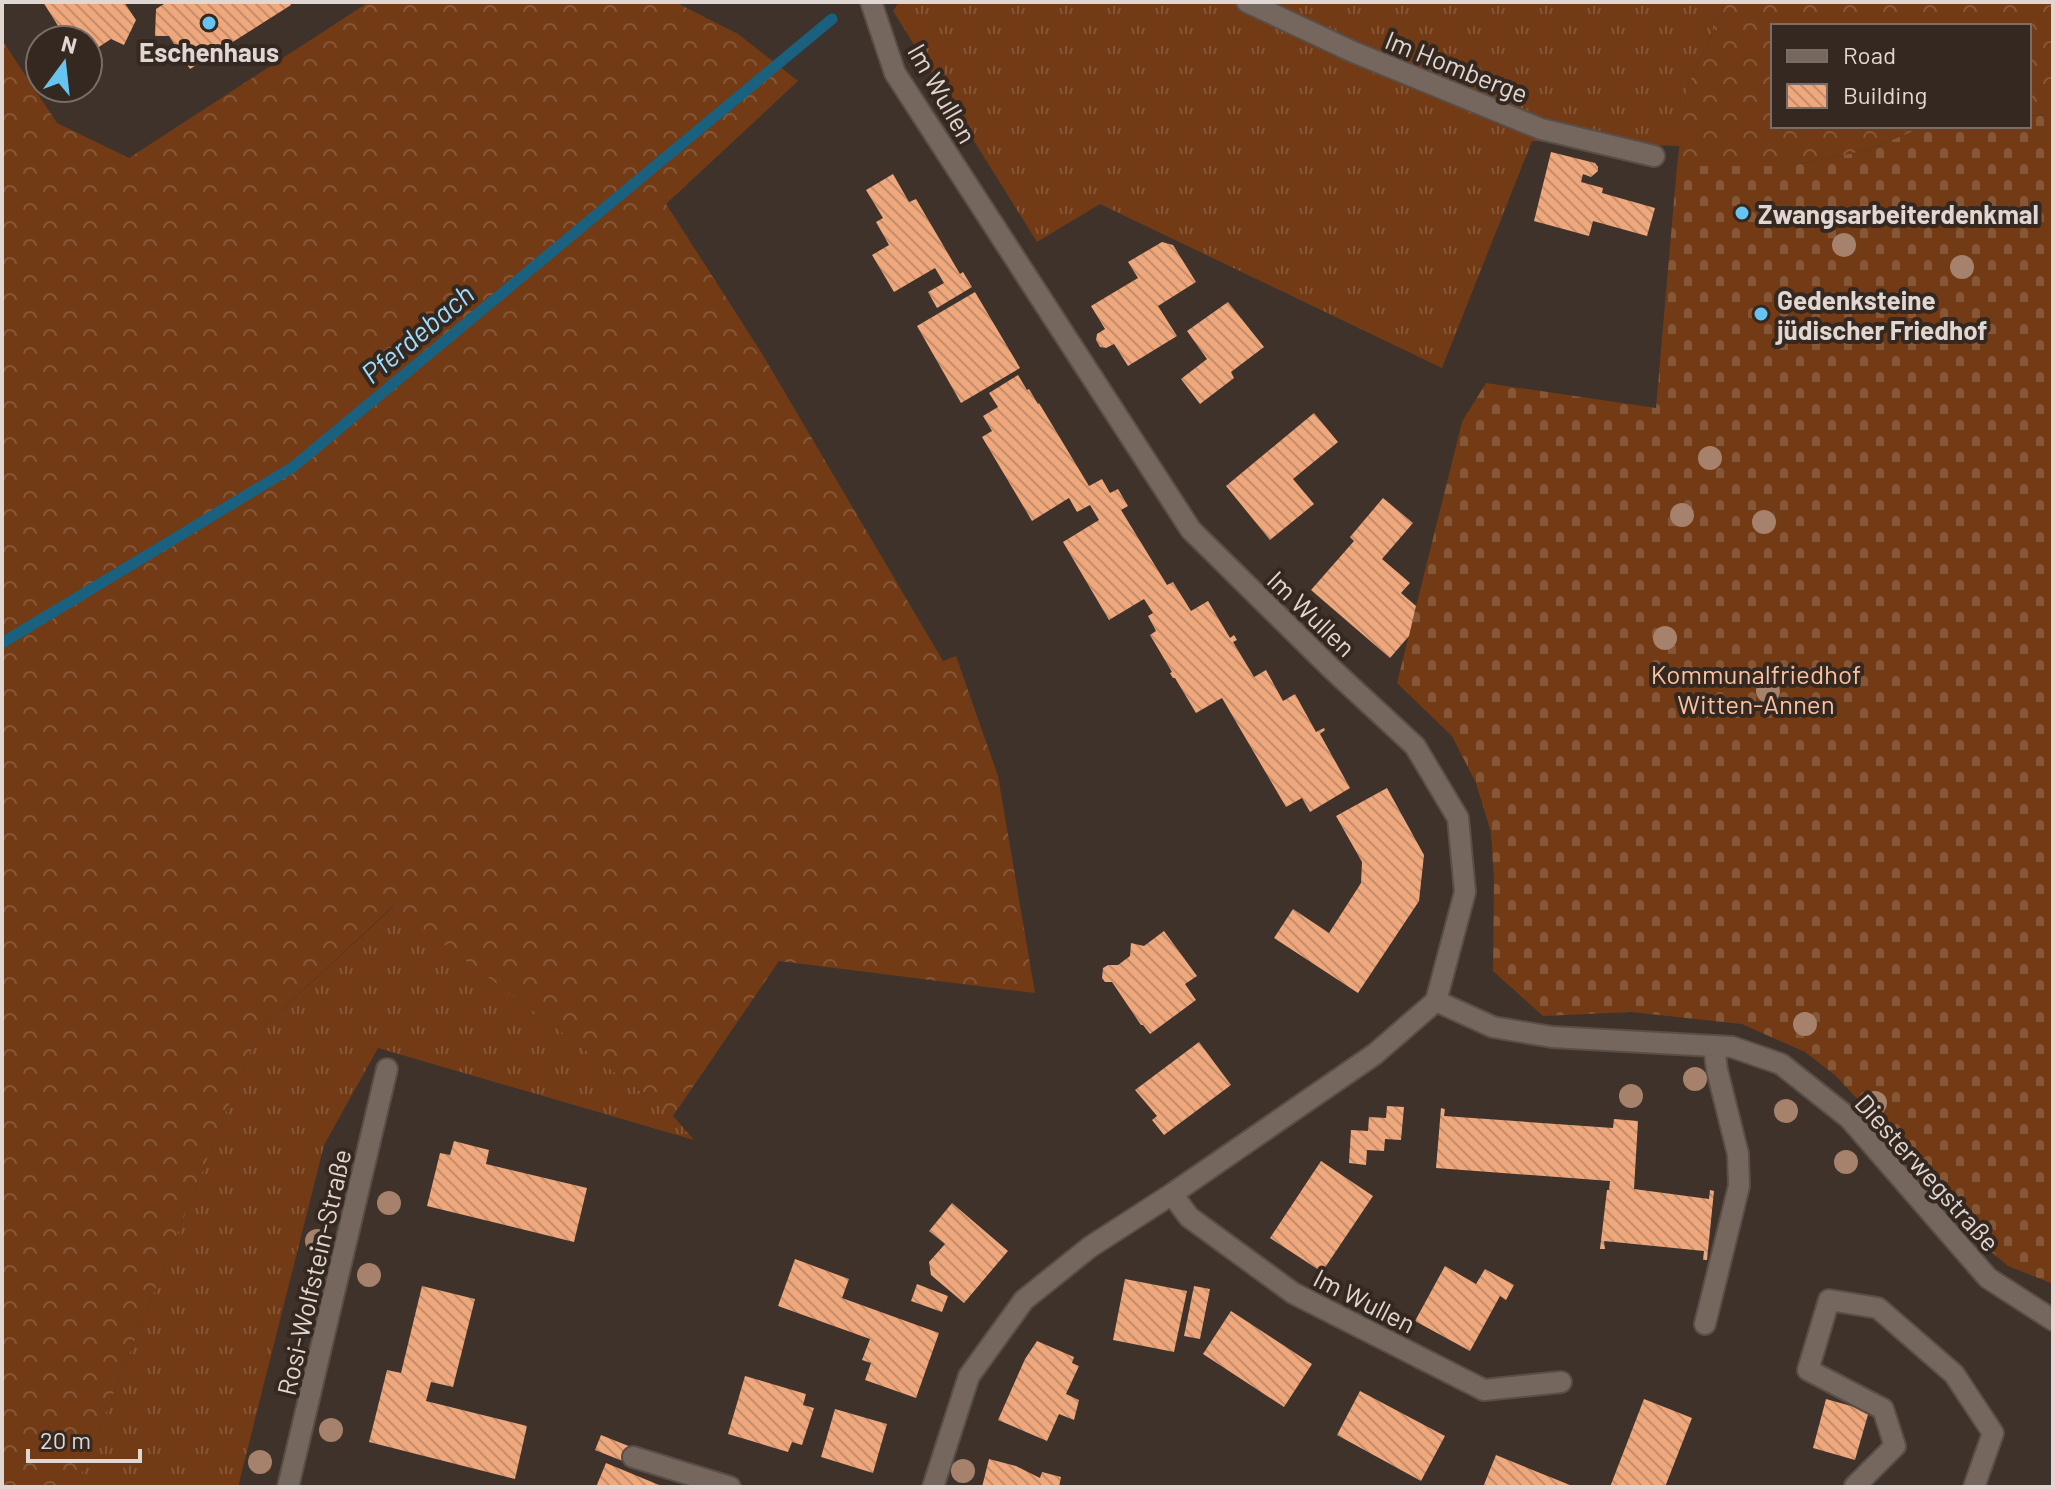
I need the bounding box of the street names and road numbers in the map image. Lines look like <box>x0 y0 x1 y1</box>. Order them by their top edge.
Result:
street label: Im Homberge <box>1381 23 1533 109</box>
street label: Im Wullen <box>902 38 984 148</box>
street label: Im Wullen <box>1262 564 1362 662</box>
street label: Diesterwegstraße <box>1849 1087 2007 1257</box>
street label: Rosi-Wolfstein-Straße <box>270 1146 356 1398</box>
street label: Im Wullen <box>1309 1261 1421 1339</box>

